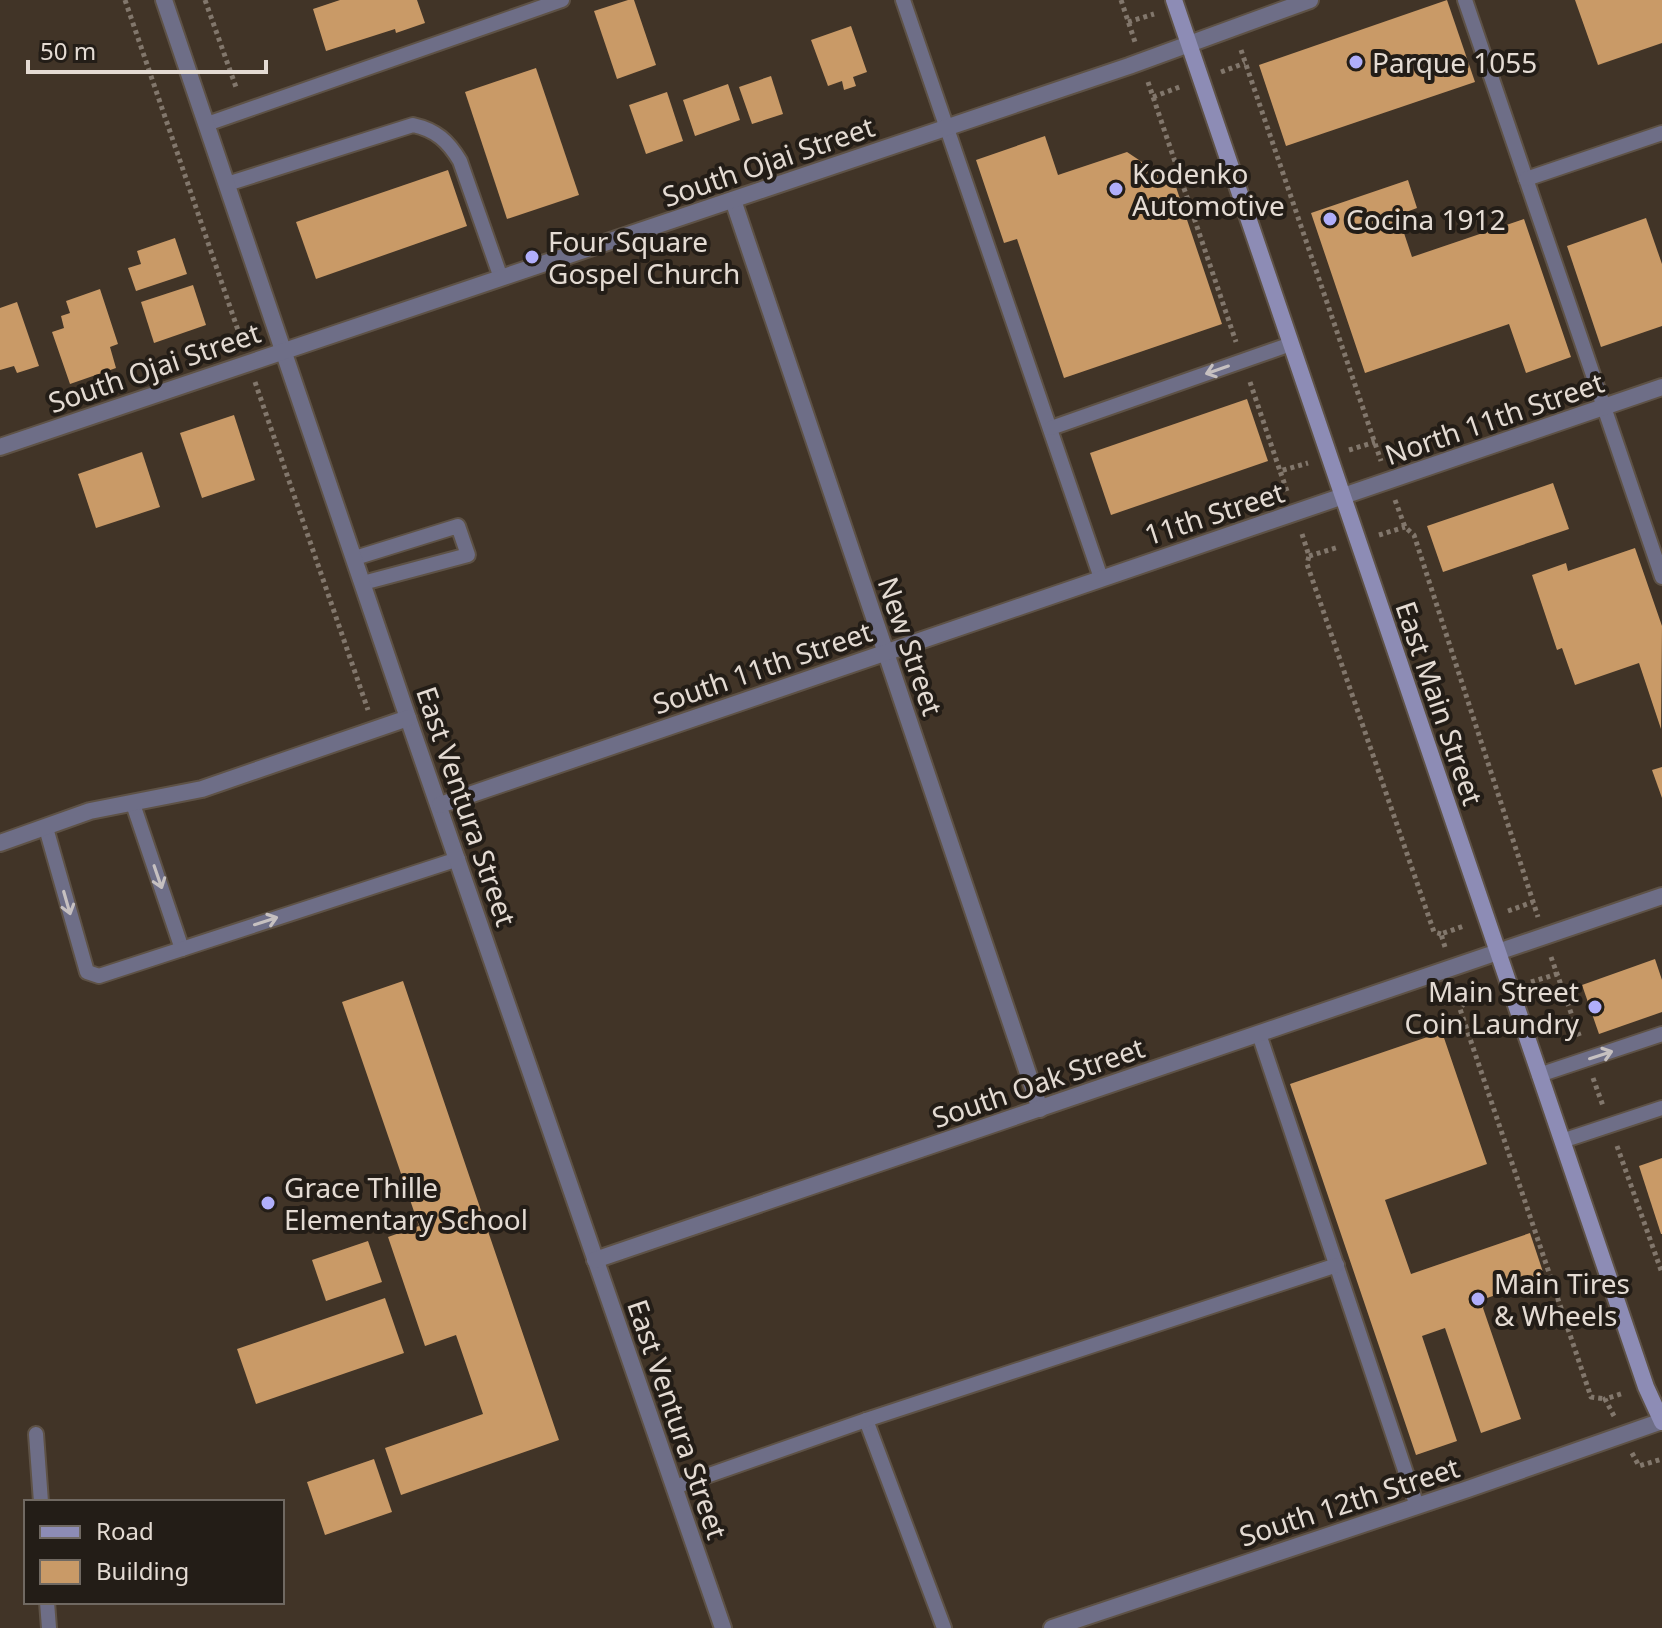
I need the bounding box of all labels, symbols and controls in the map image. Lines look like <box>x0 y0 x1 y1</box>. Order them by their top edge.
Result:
scale bar <box>28 24 266 74</box>
text: 50 m <box>40 34 96 67</box>
place label: Parque 1055 <box>1372 43 1537 81</box>
marker: Parque 1055 <box>1347 53 1365 71</box>
street label: South Ojai Street <box>657 107 879 215</box>
place label: Kodenko Automotive <box>1132 154 1285 224</box>
marker: Kodenko Automotive <box>1107 180 1125 198</box>
place label: Cocina 1912 <box>1346 200 1506 238</box>
marker: Cocina 1912 <box>1321 210 1339 228</box>
place label: Four Square Gospel Church <box>548 222 740 292</box>
marker: Four Square Gospel Church <box>523 248 541 266</box>
street label: South Ojai Street <box>43 313 265 421</box>
one-way arrow <box>1205 363 1230 378</box>
street label: North 11th Street <box>1379 363 1609 473</box>
street label: 11th Street <box>1139 473 1289 553</box>
street label: New Street <box>870 572 952 720</box>
street label: East Main Street <box>1387 596 1493 810</box>
street label: South 11th Street <box>647 612 877 722</box>
street label: East Ventura Street <box>408 681 526 931</box>
one-way arrow <box>151 864 166 889</box>
one-way arrow <box>61 889 76 915</box>
one-way arrow <box>253 913 278 928</box>
place label: Main Street Coin Laundry <box>1405 972 1580 1042</box>
marker: Main Street Coin Laundry <box>1586 998 1604 1016</box>
street label: South Oak Street <box>927 1028 1149 1136</box>
one-way arrow <box>1588 1046 1613 1061</box>
place label: Grace Thille Elementary School <box>284 1168 528 1238</box>
marker: Grace Thille Elementary School <box>259 1194 277 1212</box>
place label: Main Tires & Wheels <box>1494 1264 1630 1334</box>
marker: Main Tires & Wheels <box>1469 1290 1487 1308</box>
street label: East Ventura Street <box>619 1294 737 1544</box>
street label: South 12th Street <box>1234 1448 1464 1554</box>
legend <box>24 1500 284 1604</box>
text: Road <box>96 1514 154 1547</box>
text: Building <box>96 1554 189 1587</box>

